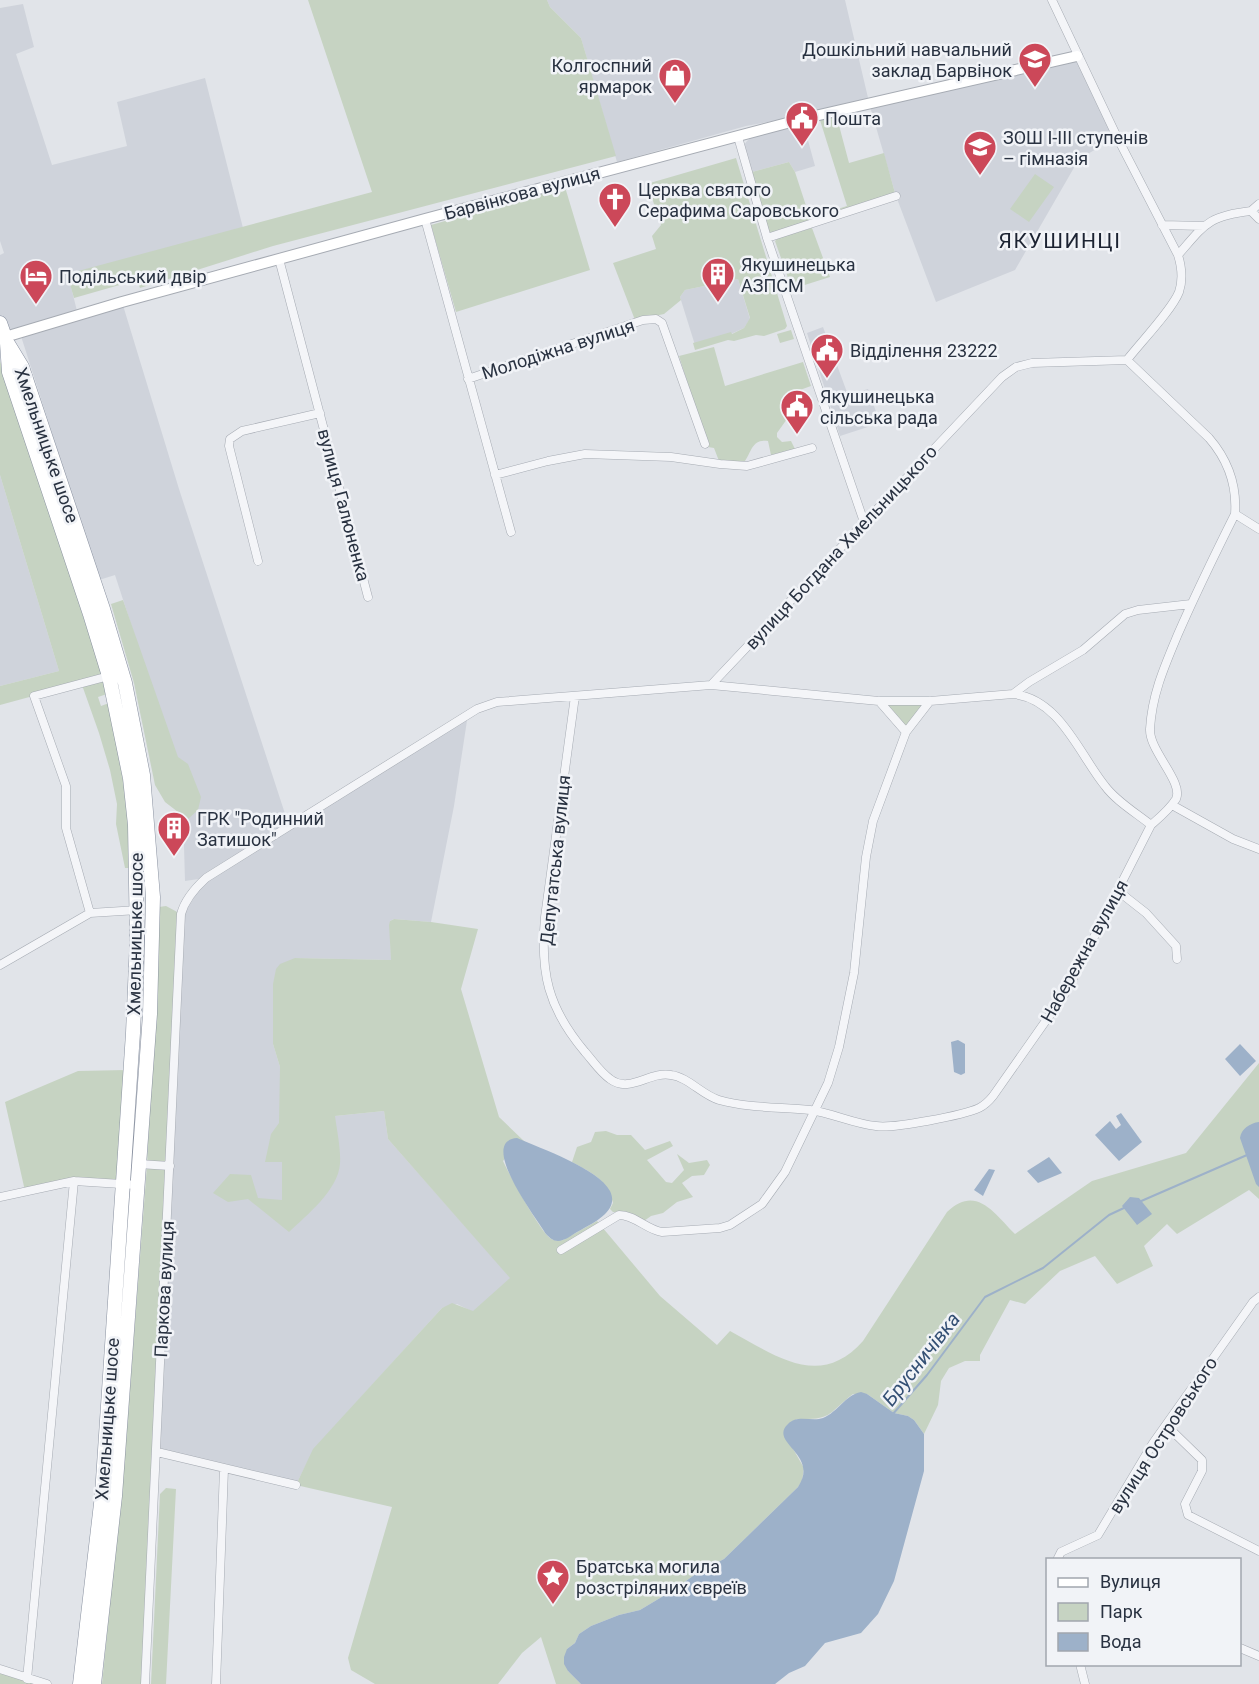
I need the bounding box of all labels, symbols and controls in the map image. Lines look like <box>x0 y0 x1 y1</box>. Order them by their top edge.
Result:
place label: Дошкільний навчальний заклад Барвінок <box>802 39 1012 81</box>
school or university icon: Дошкільний навчальний заклад Барвінок <box>1017 41 1053 88</box>
place label: Колгоспний ярмарок <box>552 55 652 97</box>
shop icon: Колгоспний ярмарок <box>657 57 693 104</box>
public building icon: Пошта <box>784 100 820 147</box>
place label: Пошта <box>825 108 881 129</box>
place label: ЗОШ І-ІІІ ступенів – гімназія <box>1003 127 1148 169</box>
school or university icon: ЗОШ І-ІІІ ступенів – гімназія <box>962 129 998 176</box>
street label: Барвінкова вулиця <box>442 162 602 224</box>
place label: Церква святого Серафима Саровського <box>638 179 839 221</box>
church icon: Церква святого Серафима Саровського <box>597 181 633 228</box>
district label: ЯКУШИНЦІ <box>999 229 1121 253</box>
place label: Якушинецька АЗПСМ <box>741 254 856 296</box>
building icon: Якушинецька АЗПСМ <box>700 256 736 303</box>
hotel icon: Подільський двір <box>18 258 54 305</box>
place label: Подільський двір <box>59 266 207 287</box>
street label: Молодіжна вулиця <box>479 314 637 384</box>
public building icon: Відділення 23222 <box>809 332 845 379</box>
place label: Відділення 23222 <box>850 340 998 361</box>
street label: Хмельницьке шосе <box>11 365 83 525</box>
place label: Якушинецька сільська рада <box>820 386 938 428</box>
public building icon: Якушинецька сільська рада <box>779 388 815 435</box>
street label: вулиця Галюненка <box>314 426 374 584</box>
street label: вулиця Богдана Хмельницького <box>741 441 941 653</box>
street label: Депутатська вулиця <box>536 774 574 946</box>
place label: ГРК "Родинний Затишок" <box>197 808 324 850</box>
building icon: ГРК "Родинний Затишок" <box>156 810 192 857</box>
street label: Хмельницьке шосе <box>123 852 147 1016</box>
street label: Набережна вулиця <box>1036 876 1132 1026</box>
street label: Паркова вулиця <box>150 1220 178 1358</box>
water label: Брусничівка <box>877 1307 965 1411</box>
street label: Хмельницьке шосе <box>91 1337 123 1501</box>
street label: вулиця Островського <box>1105 1353 1221 1517</box>
place label: Братська могила розстріляних євреїв <box>576 1556 747 1598</box>
place icon: Братська могила розстріляних євреїв <box>535 1558 571 1605</box>
legend <box>1046 1558 1241 1666</box>
text: Вулиця <box>1100 1571 1161 1592</box>
text: Парк <box>1100 1601 1143 1622</box>
text: Вода <box>1100 1631 1142 1652</box>

